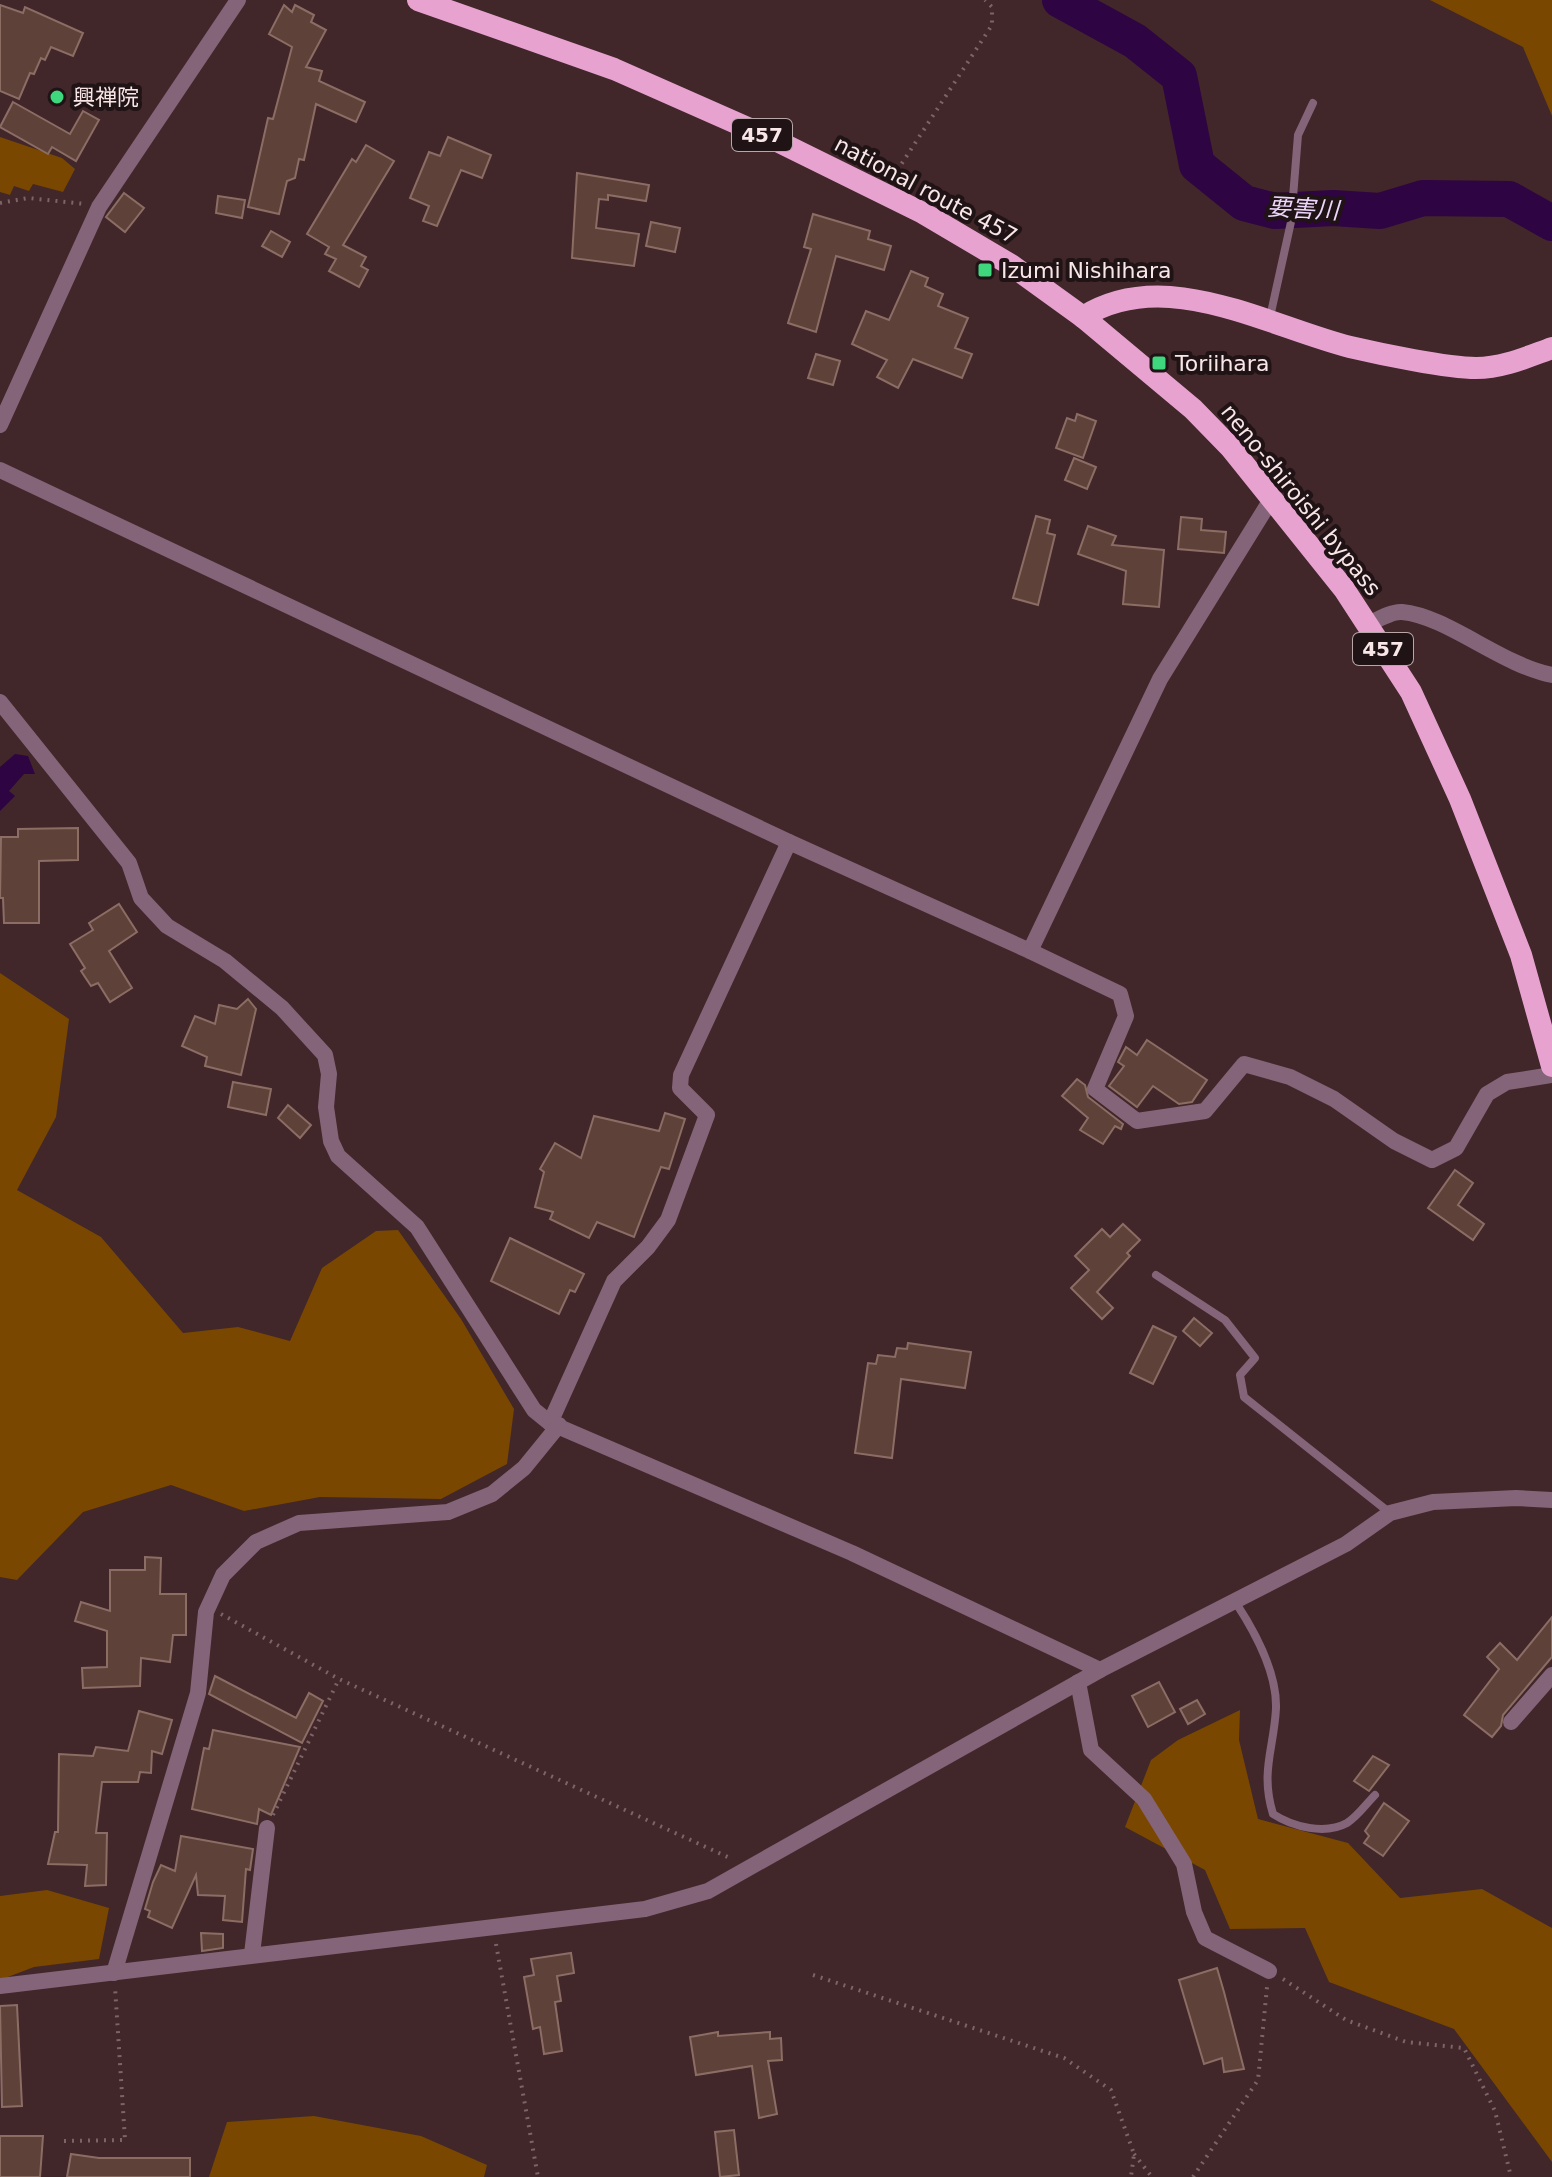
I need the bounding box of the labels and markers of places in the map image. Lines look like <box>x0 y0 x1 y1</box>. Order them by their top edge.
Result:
place label: 興禅院 <box>73 85 139 110</box>
marker: 興禅院 <box>48 88 66 106</box>
place label: Izumi Nishihara <box>1001 258 1172 283</box>
marker: Izumi Nishihara <box>976 261 994 279</box>
place label: Toriihara <box>1174 351 1269 376</box>
marker: Toriihara <box>1150 354 1168 372</box>

